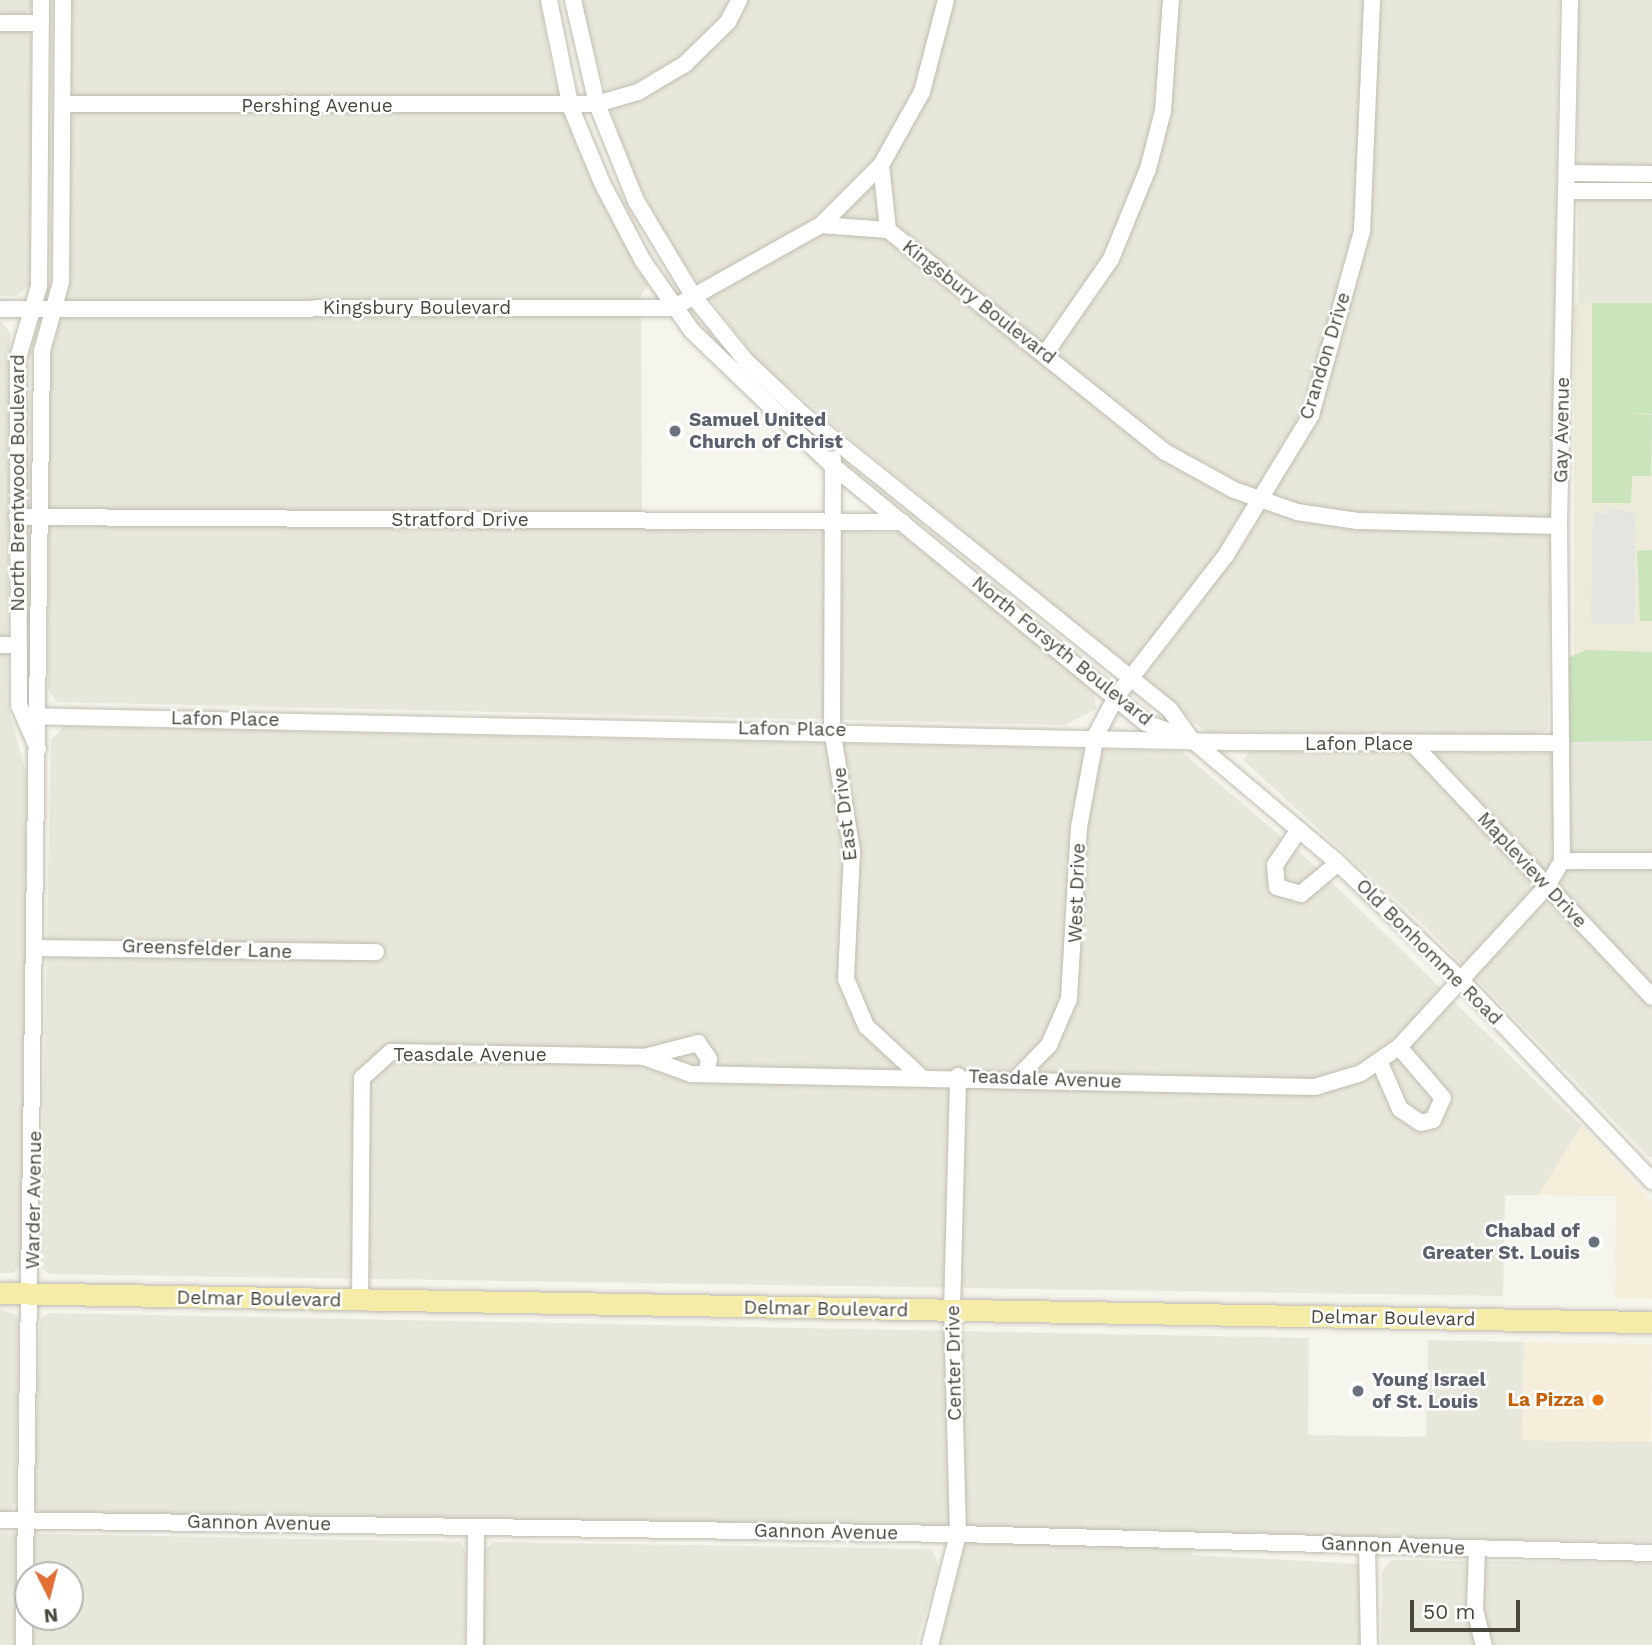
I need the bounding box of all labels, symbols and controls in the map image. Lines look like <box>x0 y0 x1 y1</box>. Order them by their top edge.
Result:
street label: Pershing Avenue <box>241 95 393 117</box>
street label: Kingsbury Boulevard <box>898 235 1060 369</box>
street label: Crandon Drive <box>1295 290 1355 422</box>
street label: Kingsbury Boulevard <box>323 297 511 319</box>
street label: North Brentwood Boulevard <box>7 354 29 612</box>
street label: Gay Avenue <box>1550 376 1574 484</box>
place label: Samuel United Church of Christ <box>689 409 843 453</box>
marker: Samuel United Church of Christ <box>667 423 683 439</box>
street label: Stratford Drive <box>391 509 529 531</box>
street label: North Forsyth Boulevard <box>967 571 1157 731</box>
street label: Lafon Place <box>170 707 280 731</box>
street label: Lafon Place <box>737 717 847 741</box>
street label: Lafon Place <box>1305 733 1413 755</box>
street label: East Drive <box>828 766 862 862</box>
street label: Mapleview Drive <box>1472 807 1592 933</box>
street label: West Drive <box>1064 842 1090 944</box>
street label: Old Bonhomme Road <box>1351 874 1507 1030</box>
street label: Greensfelder Lane <box>121 935 293 963</box>
street label: Teasdale Avenue <box>393 1044 547 1066</box>
street label: Teasdale Avenue <box>968 1065 1122 1093</box>
street label: Warder Avenue <box>21 1130 47 1270</box>
place label: Chabad of Greater St. Louis <box>1422 1220 1580 1264</box>
marker: Chabad of Greater St. Louis <box>1586 1234 1602 1250</box>
street label: Delmar Boulevard <box>176 1286 342 1312</box>
street label: Delmar Boulevard <box>743 1296 909 1322</box>
street label: Center Drive <box>942 1305 966 1421</box>
street label: Delmar Boulevard <box>1310 1305 1476 1331</box>
place label: Young Israel of St. Louis <box>1372 1369 1486 1413</box>
marker: Young Israel of St. Louis <box>1350 1383 1366 1399</box>
place label: La Pizza <box>1507 1389 1584 1411</box>
marker: La Pizza <box>1590 1392 1606 1408</box>
street label: Gannon Avenue <box>186 1510 332 1536</box>
street label: Gannon Avenue <box>753 1519 899 1545</box>
street label: Gannon Avenue <box>1320 1532 1466 1560</box>
north arrow <box>14 1561 84 1631</box>
scale bar <box>1414 1586 1524 1630</box>
text: 50 m <box>1423 1599 1475 1624</box>
text: N <box>43 1603 59 1628</box>

